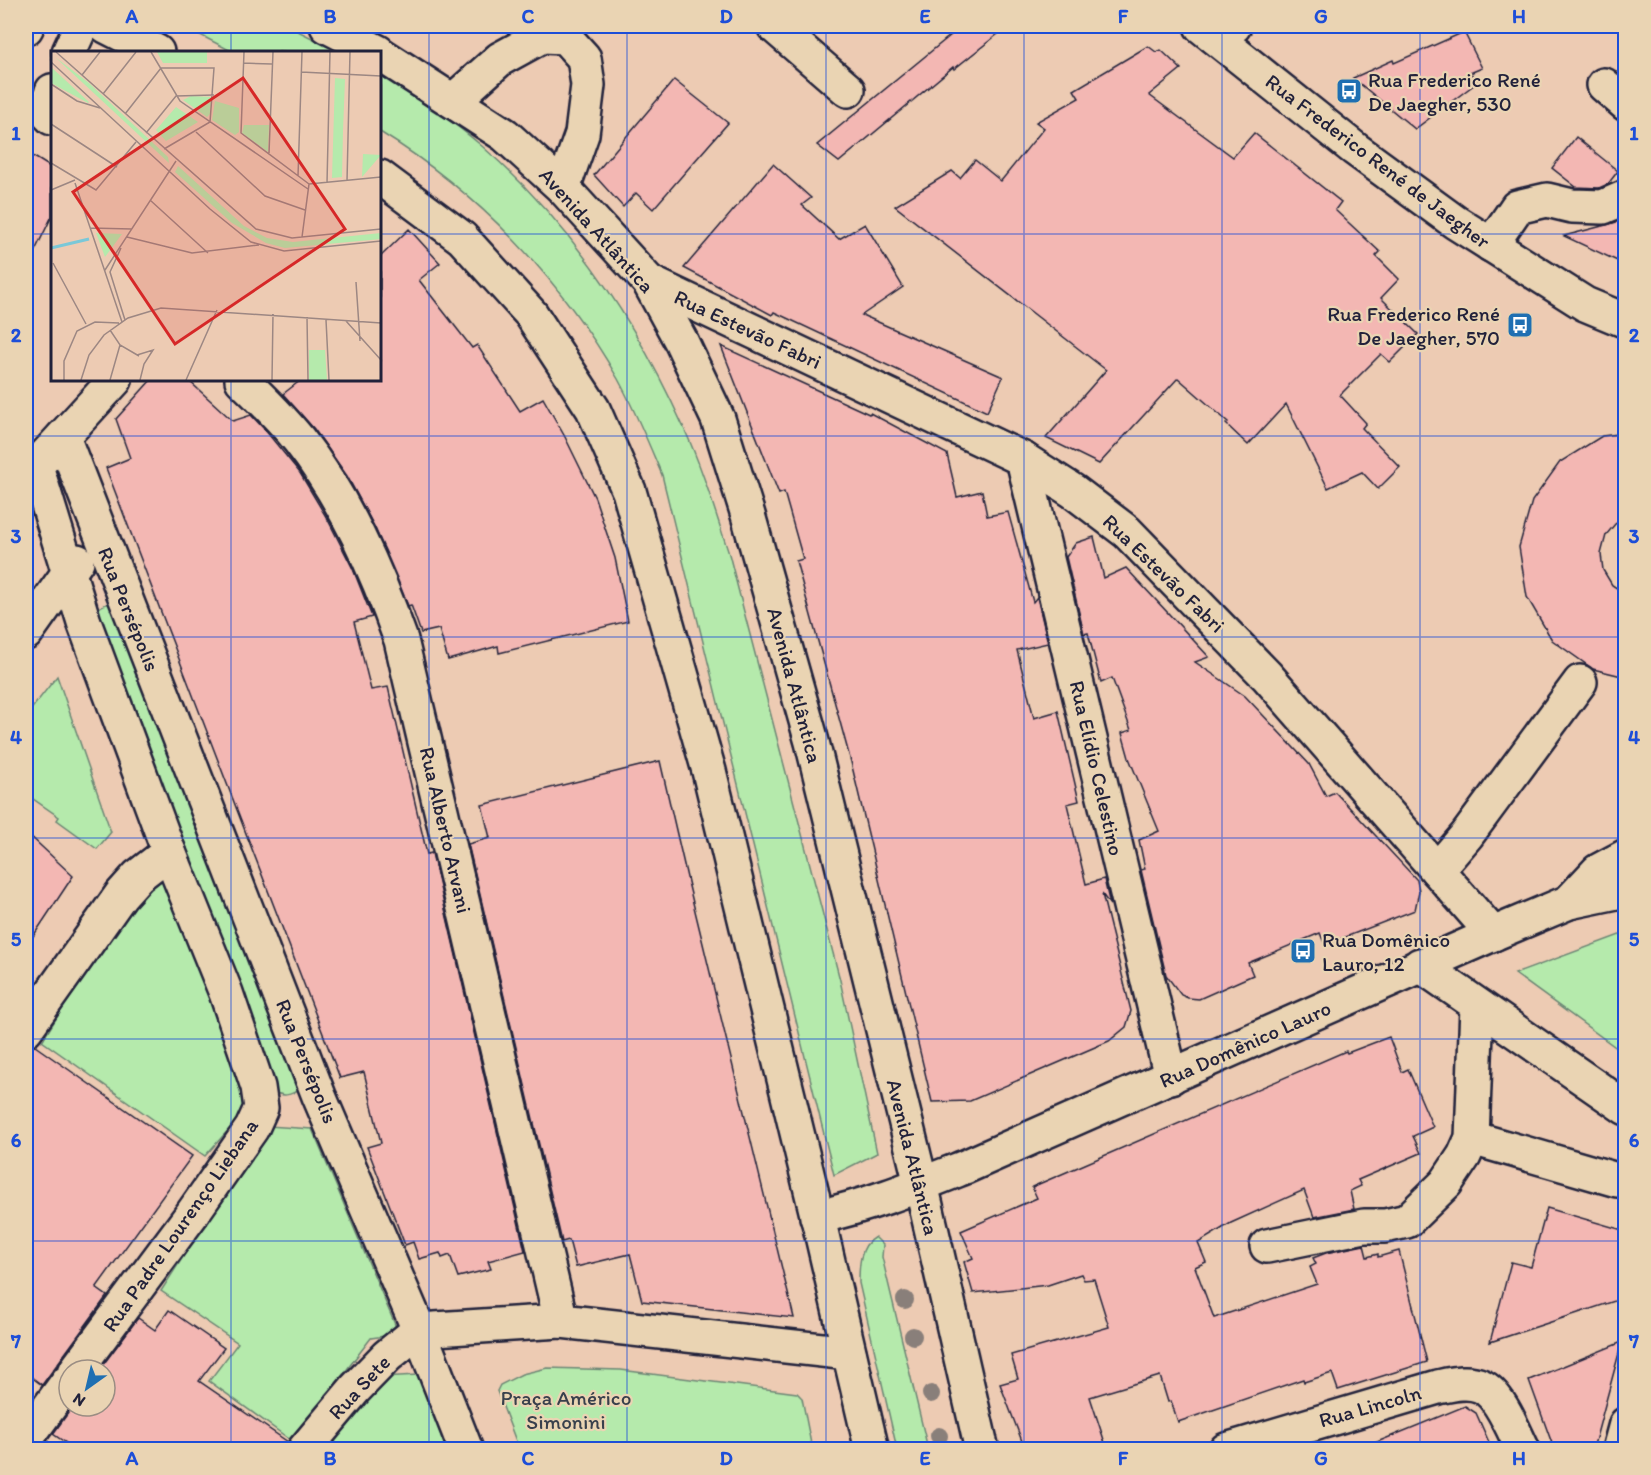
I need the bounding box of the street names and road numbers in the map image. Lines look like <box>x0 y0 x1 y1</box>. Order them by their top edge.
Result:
street label: Rua Frederico René de Jaegher <box>1261 68 1496 254</box>
street label: Avenida Atlântica <box>534 162 660 298</box>
street label: Rua Estevão Fabri <box>670 284 826 374</box>
street label: Rua Estevão Fabri <box>1098 509 1230 637</box>
street label: Rua Persépolis <box>93 543 165 675</box>
street label: Avenida Atlântica <box>762 605 828 765</box>
street label: Rua Elídio Celestino <box>1065 678 1129 858</box>
street label: Rua Alberto Arvani <box>415 744 477 916</box>
street label: Rua Persépolis <box>271 995 343 1127</box>
street label: Rua Domênico Lauro <box>1155 995 1335 1093</box>
street label: Avenida Atlântica <box>882 1076 944 1238</box>
street label: Rua Padre Lourenço Liebana <box>97 1114 263 1336</box>
street label: Rua Sete <box>323 1350 395 1424</box>
street label: Rua Lincoln <box>1316 1379 1424 1433</box>

